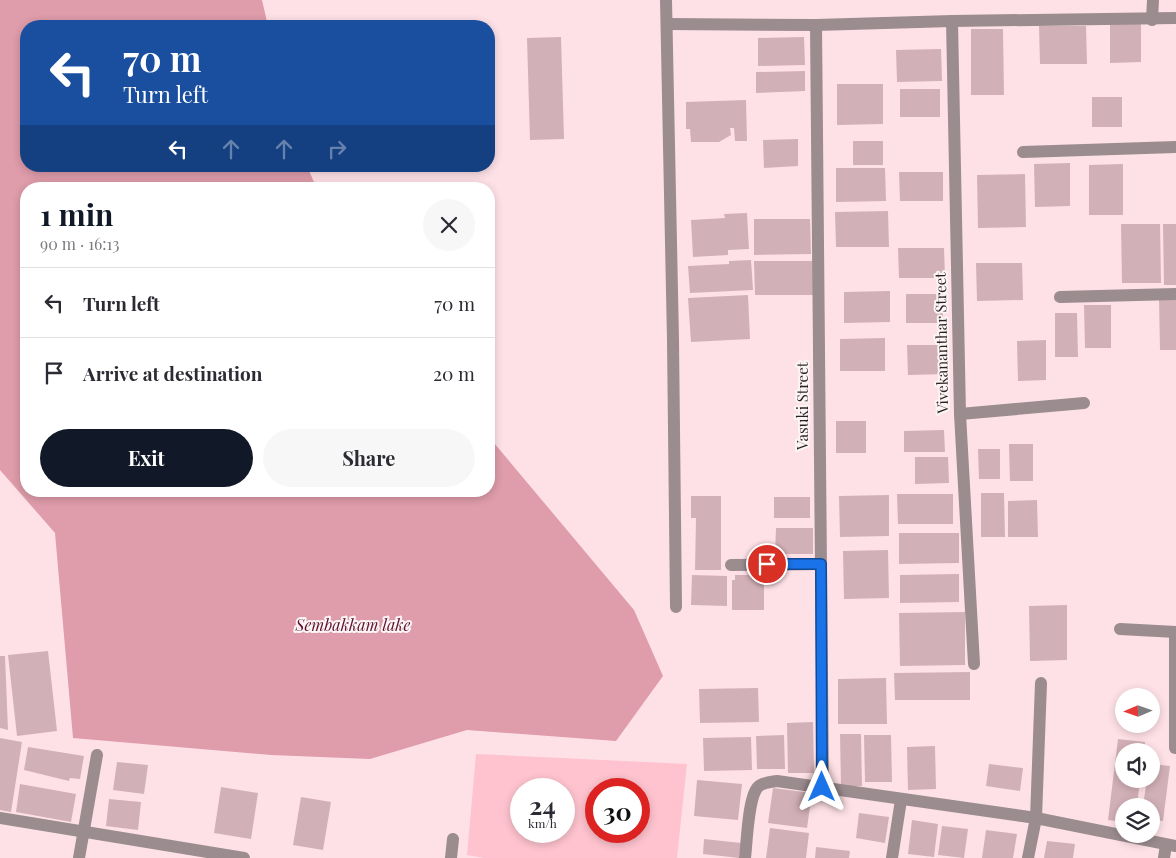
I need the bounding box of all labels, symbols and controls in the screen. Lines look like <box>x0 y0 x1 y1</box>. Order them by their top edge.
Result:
text: 70 m <box>123 34 201 81</box>
icon: left <box>40 40 105 105</box>
text: Turn left <box>123 79 208 109</box>
icon: left <box>164 135 192 163</box>
icon: ahead <box>217 135 245 163</box>
icon: ahead <box>270 135 298 163</box>
icon: right <box>323 135 351 163</box>
text: 1 min <box>40 194 114 234</box>
button: close <box>423 199 475 251</box>
text: 90 m · 16:13 <box>40 233 119 254</box>
street label: Vivekananthar Street <box>930 272 952 415</box>
icon: left <box>40 289 68 317</box>
text: Turn left <box>83 290 160 316</box>
text: 70 m <box>434 290 475 316</box>
icon: arrive <box>40 359 68 387</box>
text: Arrive at destination <box>83 360 263 386</box>
text: 20 m <box>433 360 475 386</box>
street label: Vasuki Street <box>792 361 812 451</box>
button: Exit <box>40 429 253 487</box>
button: Share <box>263 429 475 487</box>
pin <box>746 543 788 585</box>
icon: arrive <box>753 550 781 578</box>
water label: Sembakkam lake <box>295 614 411 635</box>
north arrow <box>1115 688 1160 732</box>
map controls <box>1115 688 1160 843</box>
button: sound <box>1115 743 1160 788</box>
position arrow <box>795 760 847 812</box>
speed limit sign: 30 <box>585 778 650 843</box>
text: 24 <box>529 788 556 821</box>
button: layers <box>1115 798 1160 843</box>
text: km/h <box>528 815 557 831</box>

